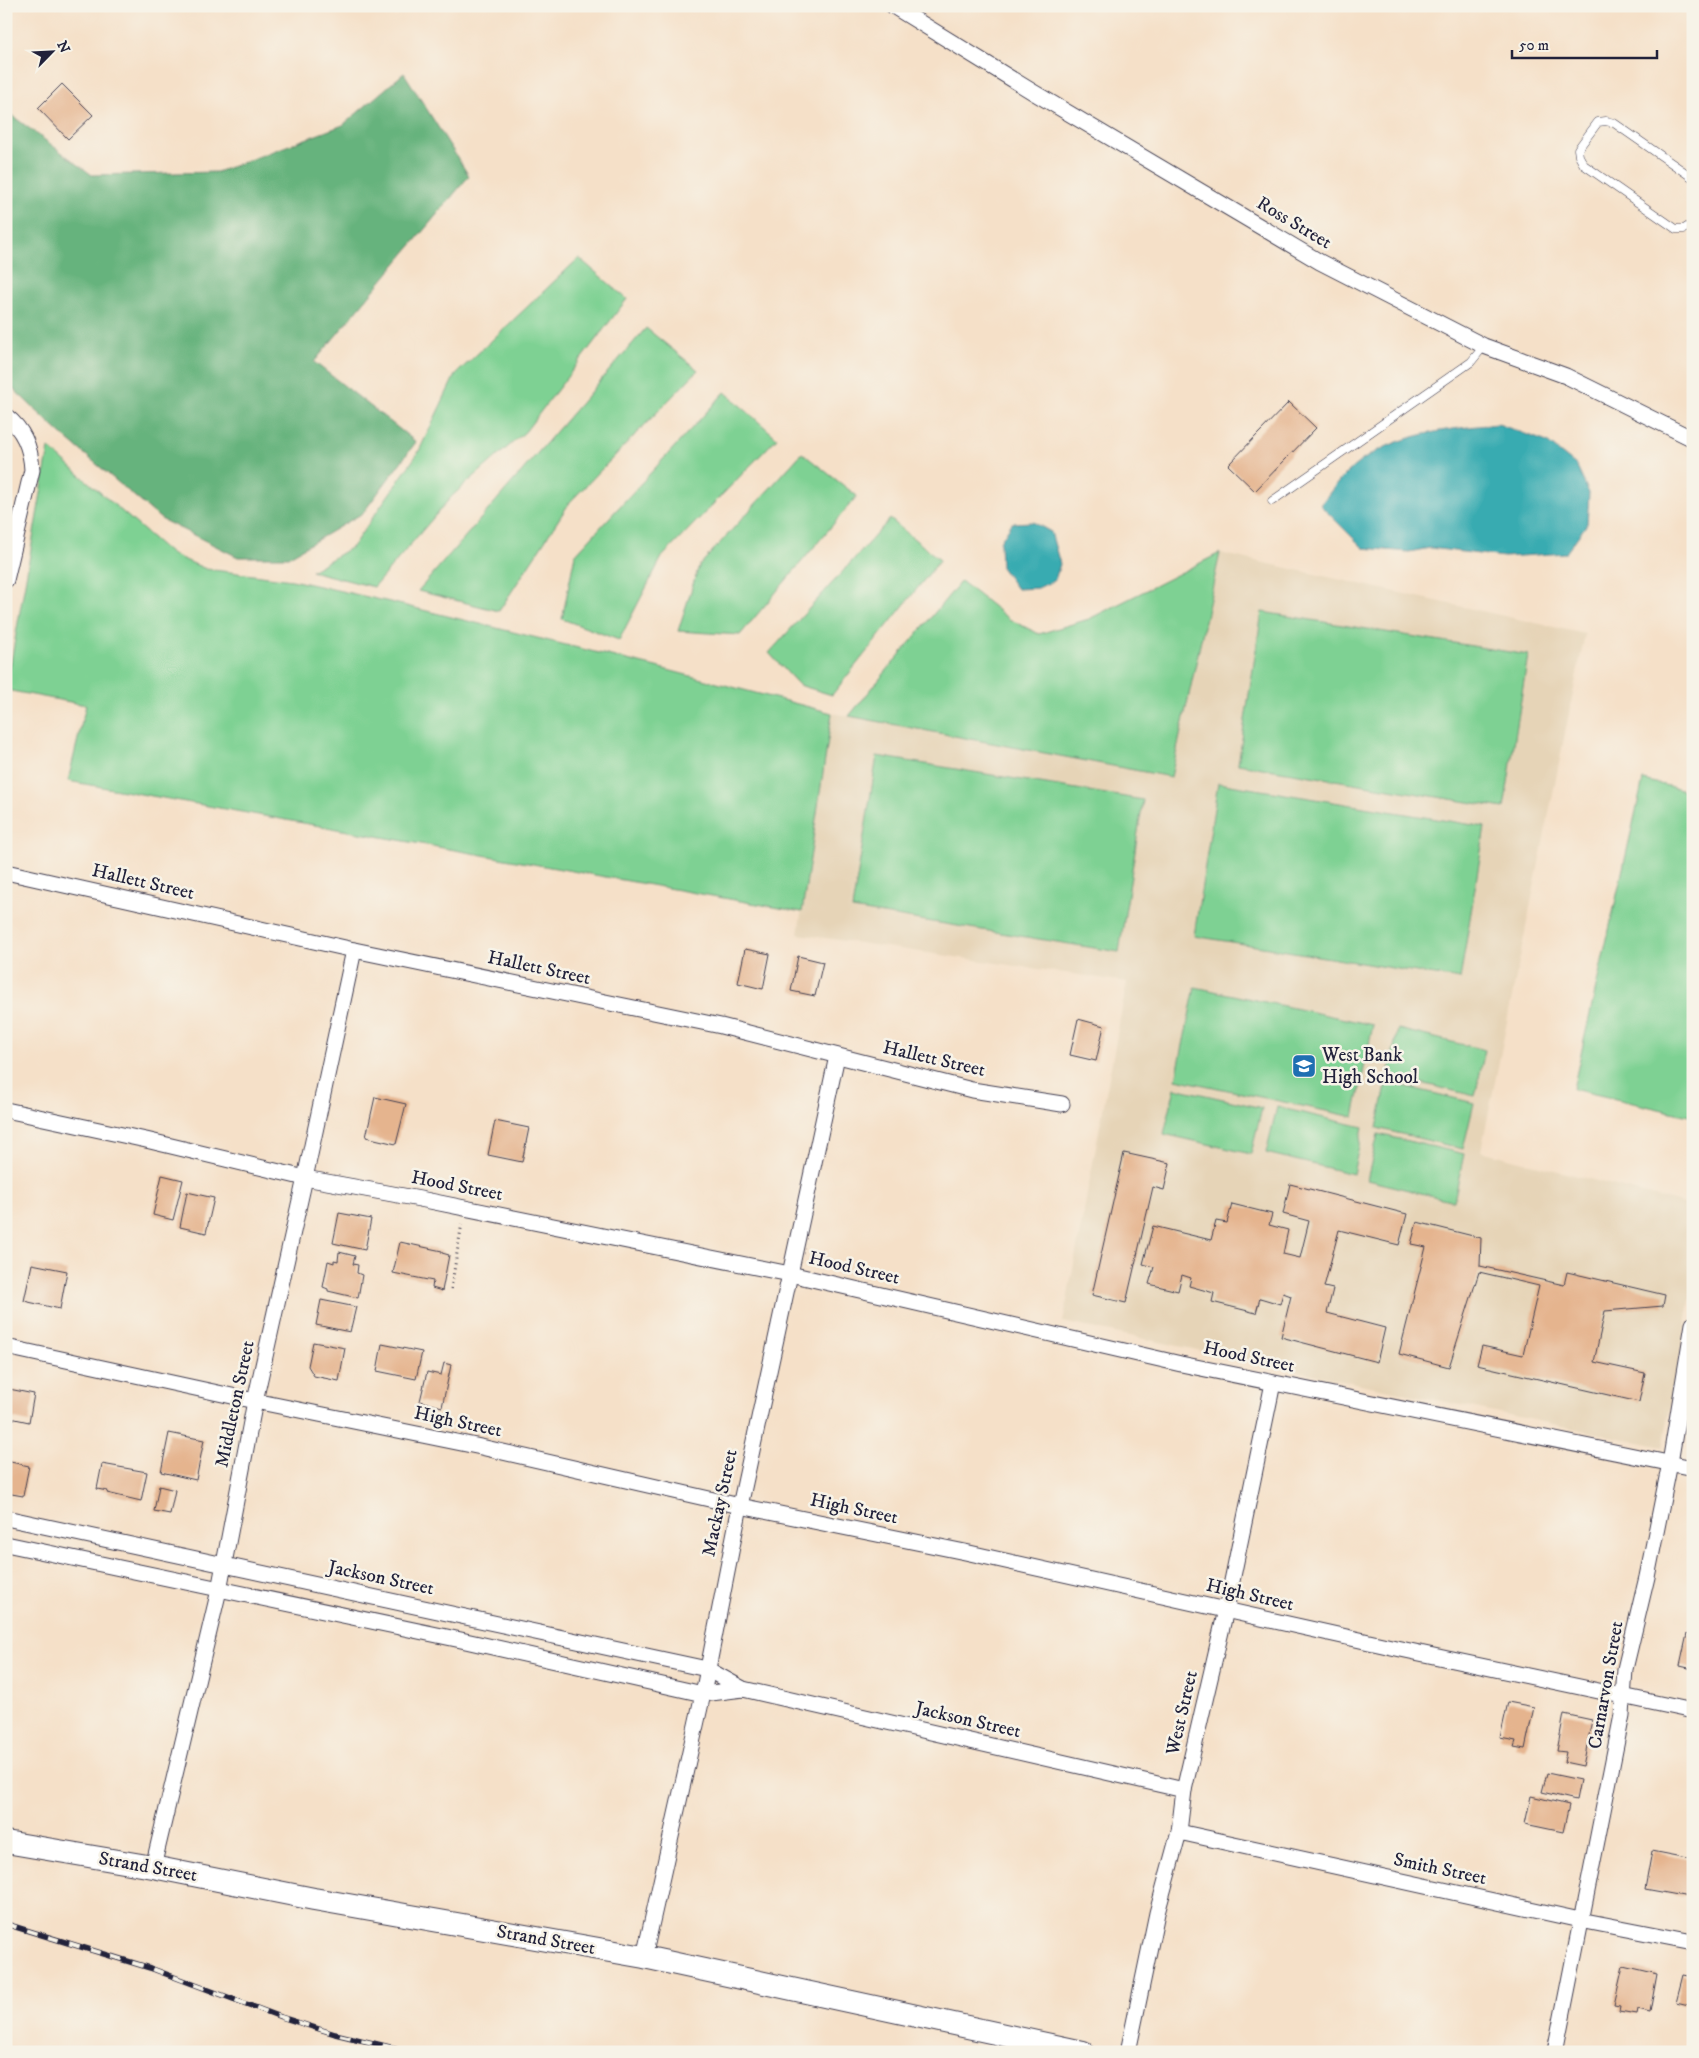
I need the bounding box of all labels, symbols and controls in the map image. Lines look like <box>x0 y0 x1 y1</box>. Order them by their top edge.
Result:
north arrow <box>28 28 78 78</box>
scale bar <box>1512 28 1656 60</box>
text: 50 m <box>1519 36 1549 55</box>
text: N <box>52 38 74 56</box>
street label: Ross Street <box>1252 192 1336 254</box>
street label: Hallett Street <box>90 859 196 905</box>
street label: Hallett Street <box>486 946 592 990</box>
street label: Hallett Street <box>881 1036 987 1082</box>
place label: West Bank High School <box>1321 1044 1419 1089</box>
school or university icon: West Bank High School <box>1291 1053 1317 1079</box>
street label: Hood Street <box>409 1166 505 1206</box>
street label: Hood Street <box>806 1246 902 1290</box>
street label: Hood Street <box>1201 1336 1297 1378</box>
street label: Middleton Street <box>210 1339 260 1469</box>
street label: High Street <box>412 1401 504 1443</box>
street label: Mackay Street <box>697 1447 743 1559</box>
street label: High Street <box>808 1488 900 1530</box>
street label: Jackson Street <box>324 1555 436 1600</box>
street label: High Street <box>1204 1574 1296 1616</box>
street label: Carnarvon Street <box>1583 1619 1629 1751</box>
street label: West Street <box>1161 1669 1203 1758</box>
street label: Jackson Street <box>911 1696 1023 1743</box>
street label: Strand Street <box>97 1847 199 1887</box>
street label: Smith Street <box>1392 1848 1488 1890</box>
street label: Strand Street <box>495 1920 597 1960</box>

